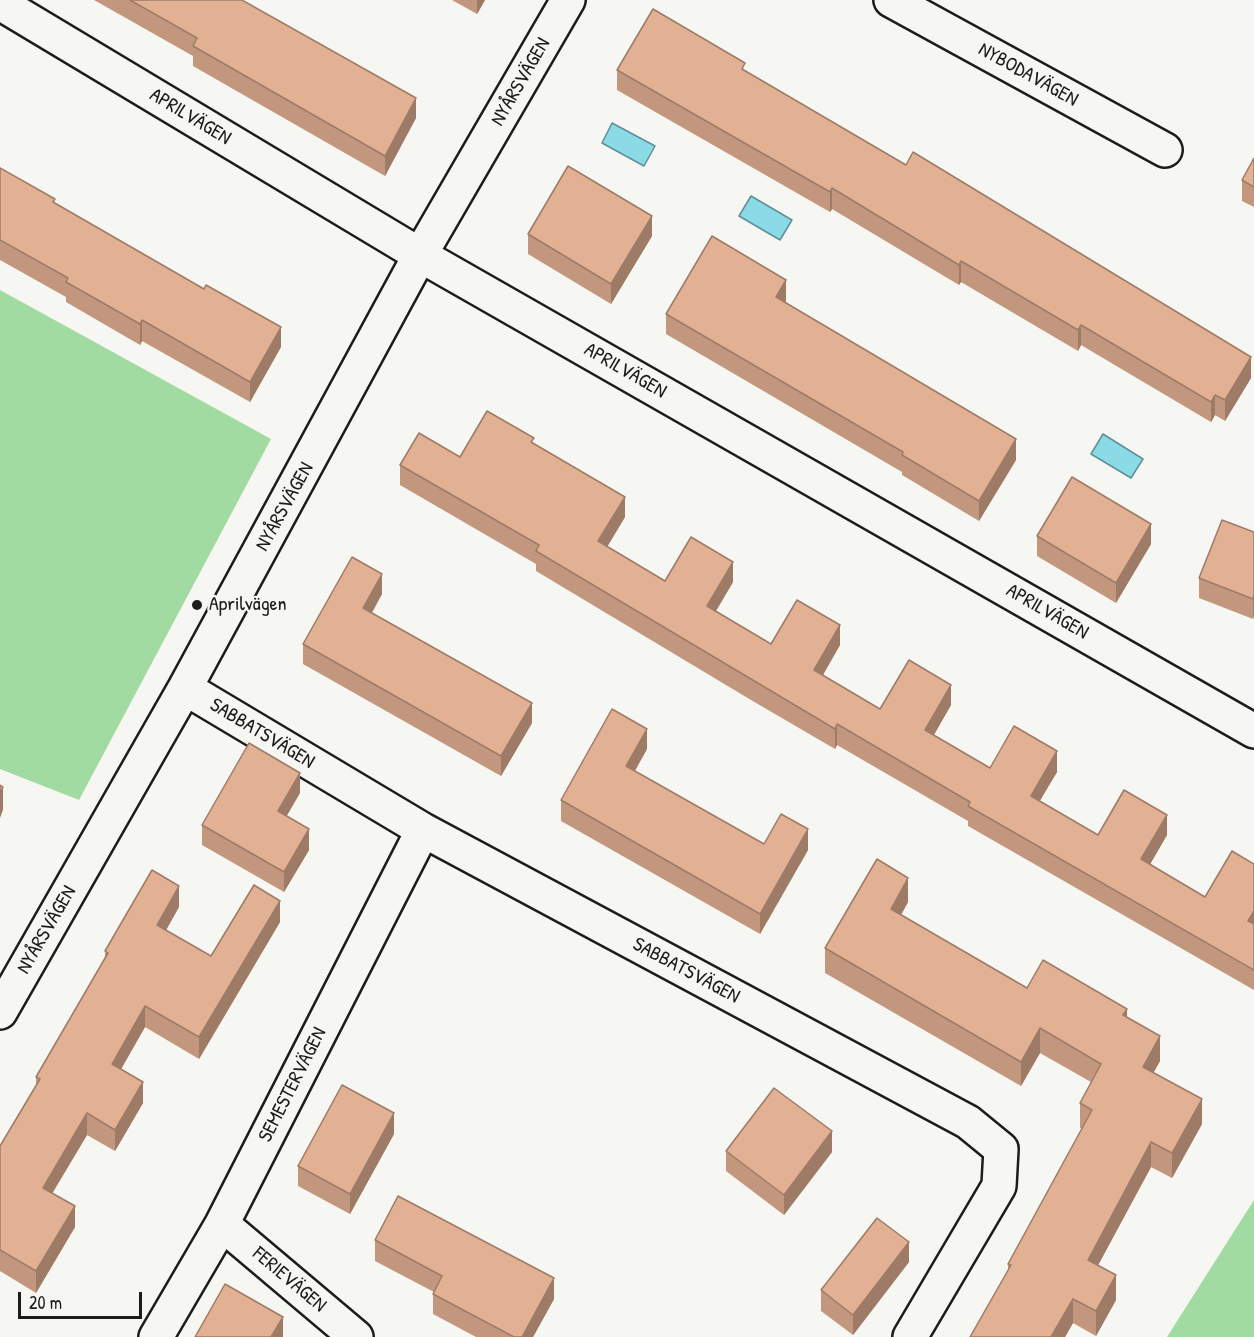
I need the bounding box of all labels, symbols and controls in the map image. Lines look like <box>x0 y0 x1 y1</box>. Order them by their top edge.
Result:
street label: NYÅRSVÄGEN <box>486 34 556 130</box>
street label: NYBODAVÄGEN <box>974 38 1082 112</box>
street label: APRILVÄGEN <box>145 83 235 151</box>
street label: APRILVÄGEN <box>580 338 670 404</box>
street label: NYÅRSVÄGEN <box>251 459 319 555</box>
street label: APRILVÄGEN <box>1002 579 1092 645</box>
place label: Aprilvägen <box>209 593 287 617</box>
marker: Aprilvägen <box>190 598 204 612</box>
street label: SABBATSVÄGEN <box>205 693 319 775</box>
street label: NYÅRSVÄGEN <box>12 882 82 978</box>
street label: SABBATSVÄGEN <box>628 933 744 1009</box>
street label: SEMESTERVÄGEN <box>254 1024 332 1146</box>
street label: FERIEVÄGEN <box>247 1242 331 1318</box>
scale bar <box>21 1280 146 1318</box>
text: 20 m <box>29 1290 62 1315</box>

